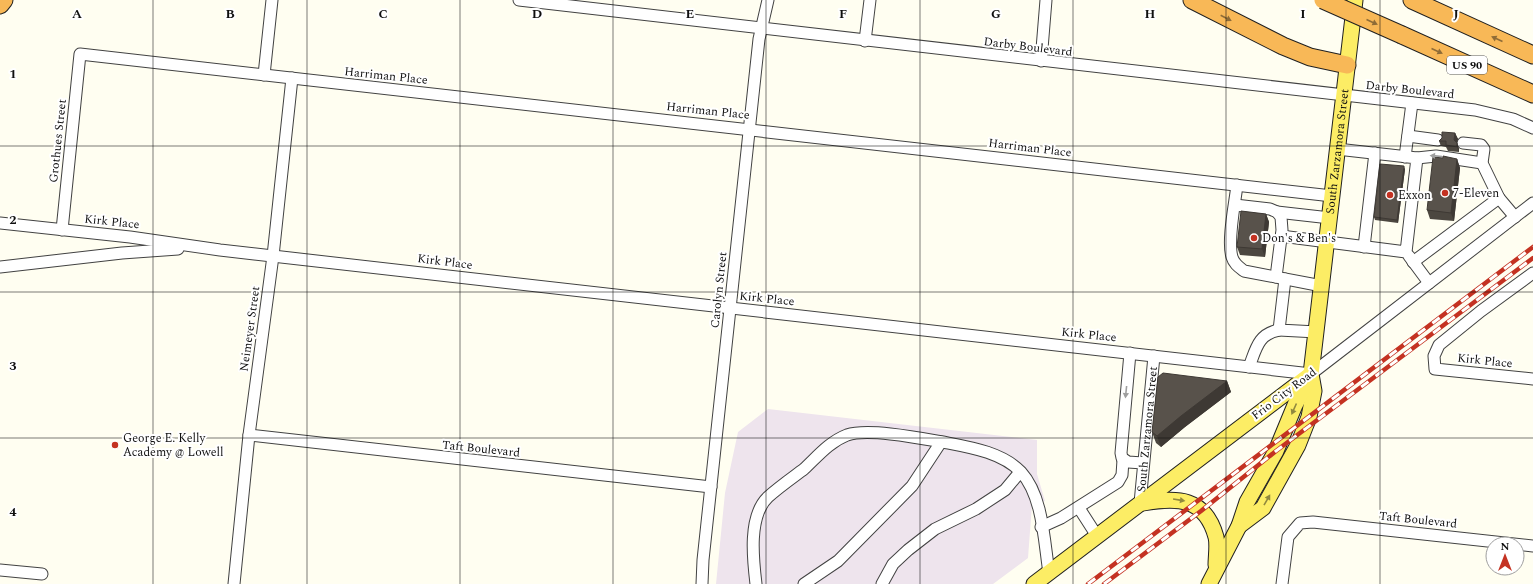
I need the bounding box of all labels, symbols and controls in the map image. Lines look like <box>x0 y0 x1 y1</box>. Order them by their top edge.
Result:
text: A <box>72 4 82 24</box>
text: B <box>225 4 235 24</box>
text: C <box>378 4 388 24</box>
text: D <box>532 4 542 24</box>
text: E <box>686 4 695 24</box>
text: F <box>839 4 847 24</box>
text: G <box>991 4 1001 24</box>
text: H <box>1145 4 1156 24</box>
text: I <box>1300 4 1306 24</box>
text: J <box>1453 4 1459 24</box>
one-way arrow <box>1220 15 1232 21</box>
one-way arrow <box>1366 19 1378 25</box>
street label: Darby Boulevard <box>983 32 1074 62</box>
one-way arrow <box>1492 36 1503 42</box>
one-way arrow <box>1432 48 1443 54</box>
road number: US 90 <box>1447 56 1487 74</box>
street label: Harriman Place <box>343 62 429 90</box>
text: 1 <box>9 64 17 84</box>
street label: Darby Boulevard <box>1365 76 1456 104</box>
street label: South Zarzamora Street <box>1320 88 1354 215</box>
street label: Harriman Place <box>665 97 751 125</box>
street label: Grothues Street <box>44 98 72 184</box>
street label: Harriman Place <box>987 133 1073 163</box>
one-way arrow <box>1430 153 1442 160</box>
place label: 7-Eleven <box>1453 184 1499 203</box>
place label: Exxon <box>1398 186 1431 205</box>
marker: 7-Eleven <box>1440 188 1450 198</box>
marker: Exxon <box>1385 190 1395 200</box>
text: 2 <box>9 210 17 230</box>
street label: Kirk Place <box>83 210 141 234</box>
place label: Don's & Ben's <box>1262 229 1336 248</box>
marker: Don's & Ben's <box>1249 233 1259 243</box>
street label: Kirk Place <box>416 249 474 275</box>
street label: Carolyn Street <box>706 251 732 329</box>
street label: Neimeyer Street <box>235 285 265 373</box>
street label: Kirk Place <box>738 287 796 311</box>
street label: Kirk Place <box>1060 323 1118 347</box>
street label: Kirk Place <box>1456 349 1514 373</box>
text: 3 <box>9 356 17 376</box>
street label: Frio City Road <box>1247 363 1321 425</box>
street label: South Zarzamora Street <box>1132 366 1162 493</box>
one-way arrow <box>1123 386 1130 398</box>
one-way arrow <box>1290 403 1296 415</box>
place label: George E. Kelly Academy @ Lowell <box>123 429 224 462</box>
street label: Taft Boulevard <box>441 435 521 463</box>
marker: George E. Kelly Academy @ Lowell <box>110 440 120 450</box>
one-way arrow <box>1264 494 1271 506</box>
one-way arrow <box>1173 498 1185 504</box>
text: 4 <box>9 502 17 522</box>
street label: Taft Boulevard <box>1378 506 1458 534</box>
north arrow <box>1485 536 1525 576</box>
text: N <box>1501 538 1510 555</box>

